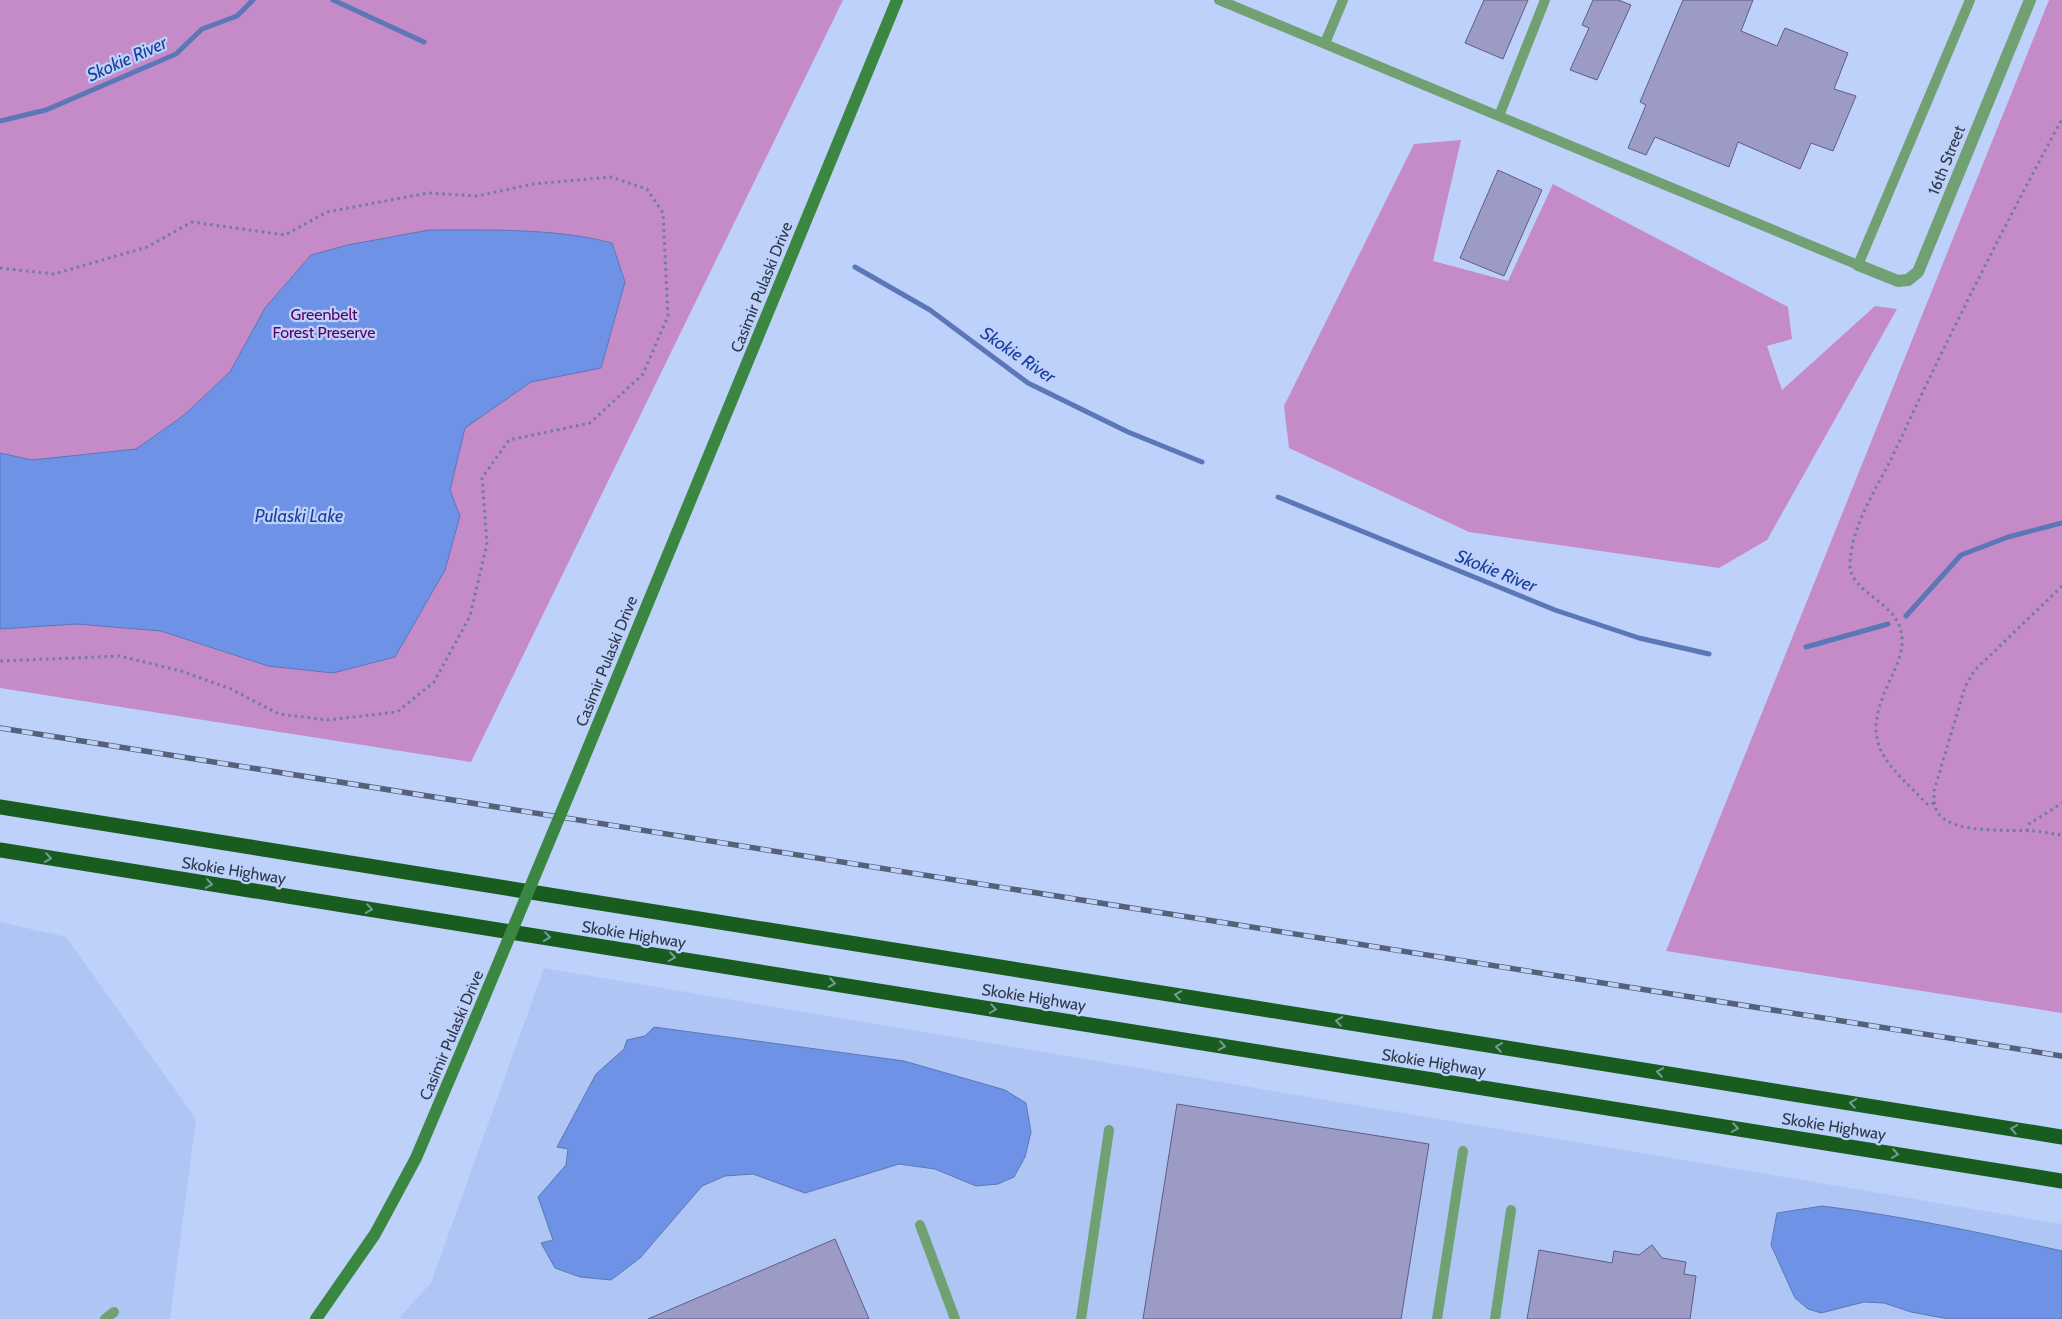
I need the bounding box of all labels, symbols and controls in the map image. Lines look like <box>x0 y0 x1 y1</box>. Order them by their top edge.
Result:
water label: Skokie River <box>84 31 172 86</box>
street label: 16th Street <box>1924 122 1969 198</box>
street label: Casimir Pulaski Drive <box>727 219 796 355</box>
park label: Greenbelt Forest Preserve <box>273 305 375 342</box>
water label: Skokie River <box>976 322 1061 389</box>
water label: Pulaski Lake <box>255 505 343 527</box>
water label: Skokie River <box>1452 545 1541 598</box>
street label: Casimir Pulaski Drive <box>572 593 641 729</box>
one-way arrow <box>45 852 53 863</box>
street label: Skokie Highway <box>180 853 287 888</box>
one-way arrow <box>204 878 213 888</box>
one-way arrow <box>365 903 373 914</box>
street label: Skokie Highway <box>580 917 687 952</box>
one-way arrow <box>543 932 551 942</box>
one-way arrow <box>667 952 676 962</box>
street label: Casimir Pulaski Drive <box>416 967 487 1103</box>
one-way arrow <box>829 977 837 988</box>
street label: Skokie Highway <box>980 980 1087 1015</box>
one-way arrow <box>1174 991 1182 1001</box>
one-way arrow <box>988 1003 997 1013</box>
one-way arrow <box>1334 1016 1343 1026</box>
one-way arrow <box>1218 1040 1227 1050</box>
one-way arrow <box>1495 1042 1503 1052</box>
street label: Skokie Highway <box>1380 1045 1487 1080</box>
one-way arrow <box>1655 1068 1664 1078</box>
one-way arrow <box>1849 1099 1858 1109</box>
street label: Skokie Highway <box>1780 1109 1887 1144</box>
one-way arrow <box>1730 1122 1739 1132</box>
one-way arrow <box>2010 1124 2018 1135</box>
one-way arrow <box>1891 1148 1899 1158</box>

